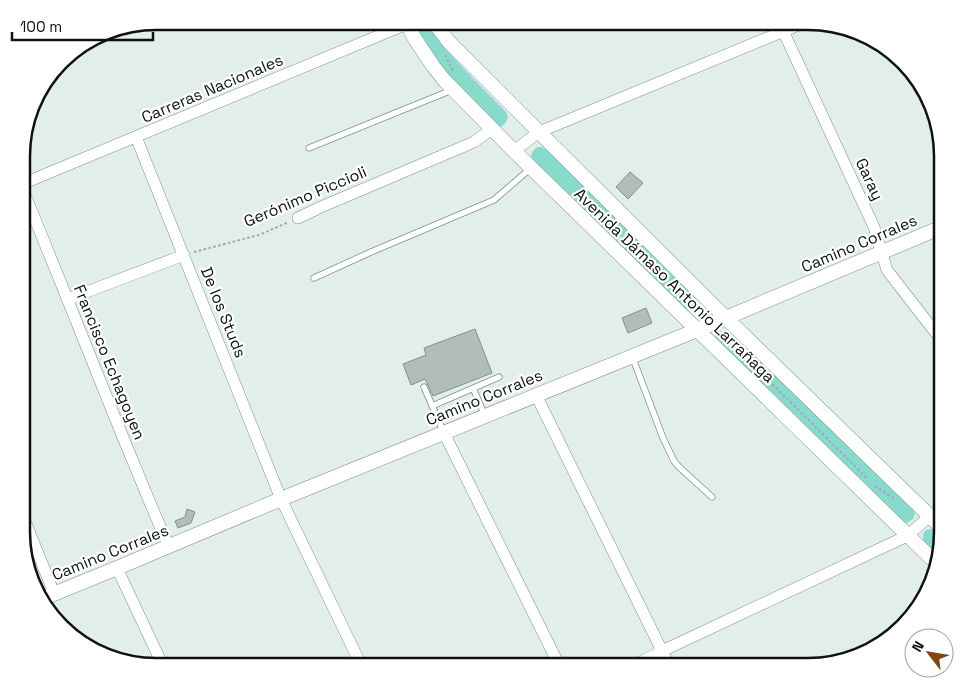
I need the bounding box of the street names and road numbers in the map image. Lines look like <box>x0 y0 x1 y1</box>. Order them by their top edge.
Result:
street label: Carreras Nacionales <box>138 49 286 128</box>
street label: Garay <box>851 155 888 204</box>
street label: Gerónimo Piccioli <box>241 161 370 232</box>
street label: Avenida Dámaso Antonio Larrañaga <box>570 184 780 387</box>
street label: Camino Corrales <box>798 210 920 277</box>
street label: De los Studs <box>196 264 251 361</box>
street label: Francisco Echagoyen <box>69 282 150 443</box>
street label: Camino Corrales <box>423 365 546 430</box>
street label: Camino Corrales <box>49 520 172 585</box>

